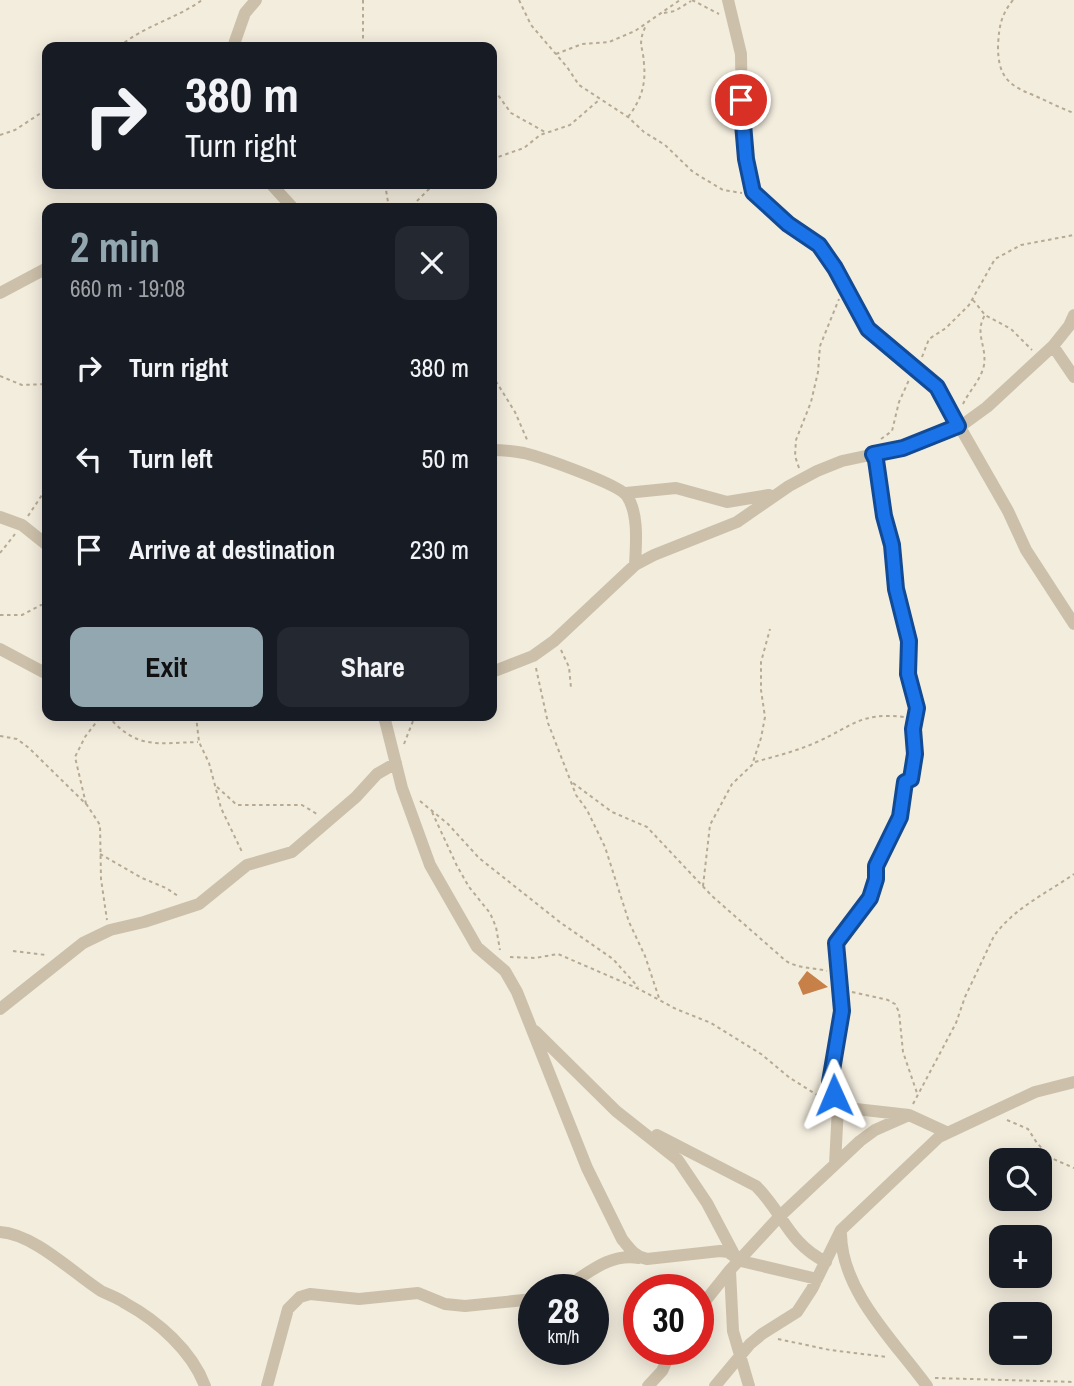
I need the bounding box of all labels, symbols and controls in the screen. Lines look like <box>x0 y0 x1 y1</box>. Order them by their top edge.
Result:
text: 380 m <box>185 61 299 127</box>
icon: right <box>70 70 161 161</box>
pin <box>711 70 771 130</box>
icon: arrive <box>722 81 760 119</box>
text: Turn right <box>185 124 297 167</box>
text: 2 min <box>70 219 160 275</box>
button: close <box>395 226 469 300</box>
text: 660 m · 19:08 <box>70 273 185 304</box>
icon: right <box>70 349 108 387</box>
text: Turn right <box>129 350 228 385</box>
text: 380 m <box>410 350 469 385</box>
icon: left <box>70 440 108 478</box>
text: Turn left <box>129 441 213 476</box>
text: 50 m <box>422 441 469 476</box>
icon: arrive <box>70 531 108 569</box>
text: Arrive at destination <box>129 532 335 567</box>
text: 230 m <box>410 532 469 567</box>
button: Exit <box>70 627 263 707</box>
button: Share <box>277 627 469 707</box>
position arrow <box>797 1058 871 1132</box>
map controls <box>989 1148 1052 1365</box>
button: search <box>989 1148 1052 1211</box>
button: + <box>989 1225 1052 1288</box>
speed limit sign: 30 <box>623 1274 714 1365</box>
text: 28 <box>548 1287 579 1334</box>
button: − <box>989 1302 1052 1365</box>
text: km/h <box>548 1324 580 1349</box>

